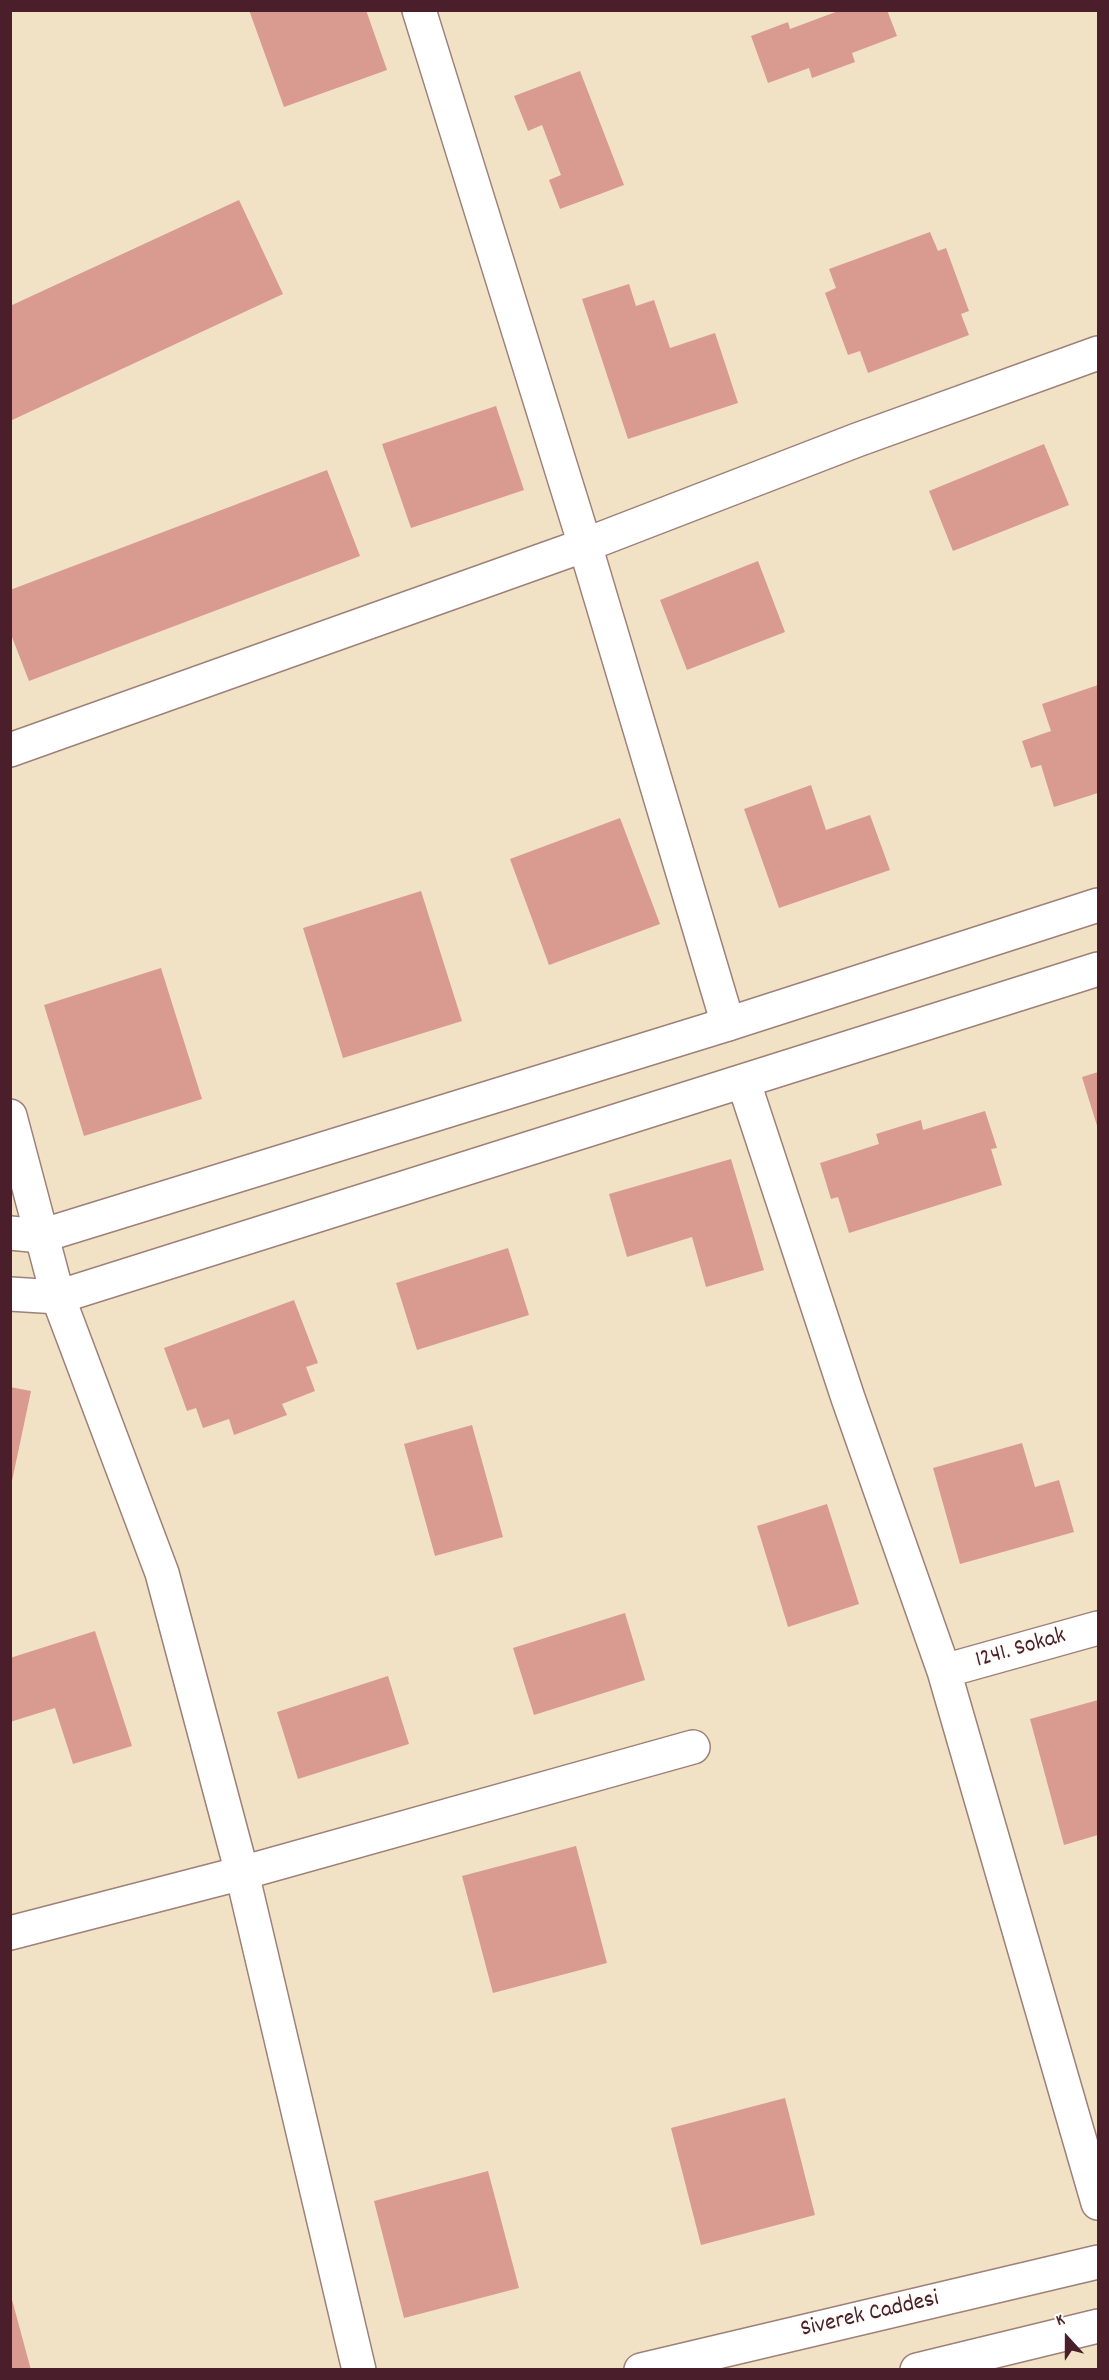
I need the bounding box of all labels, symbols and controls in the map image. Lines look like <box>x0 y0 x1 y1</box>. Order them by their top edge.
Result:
street label: 1241. Sokak <box>973 1623 1069 1677</box>
street label: Siverek Caddesi <box>798 2286 942 2346</box>
north arrow <box>1037 2308 1097 2368</box>
text: K <box>1053 2309 1068 2333</box>

